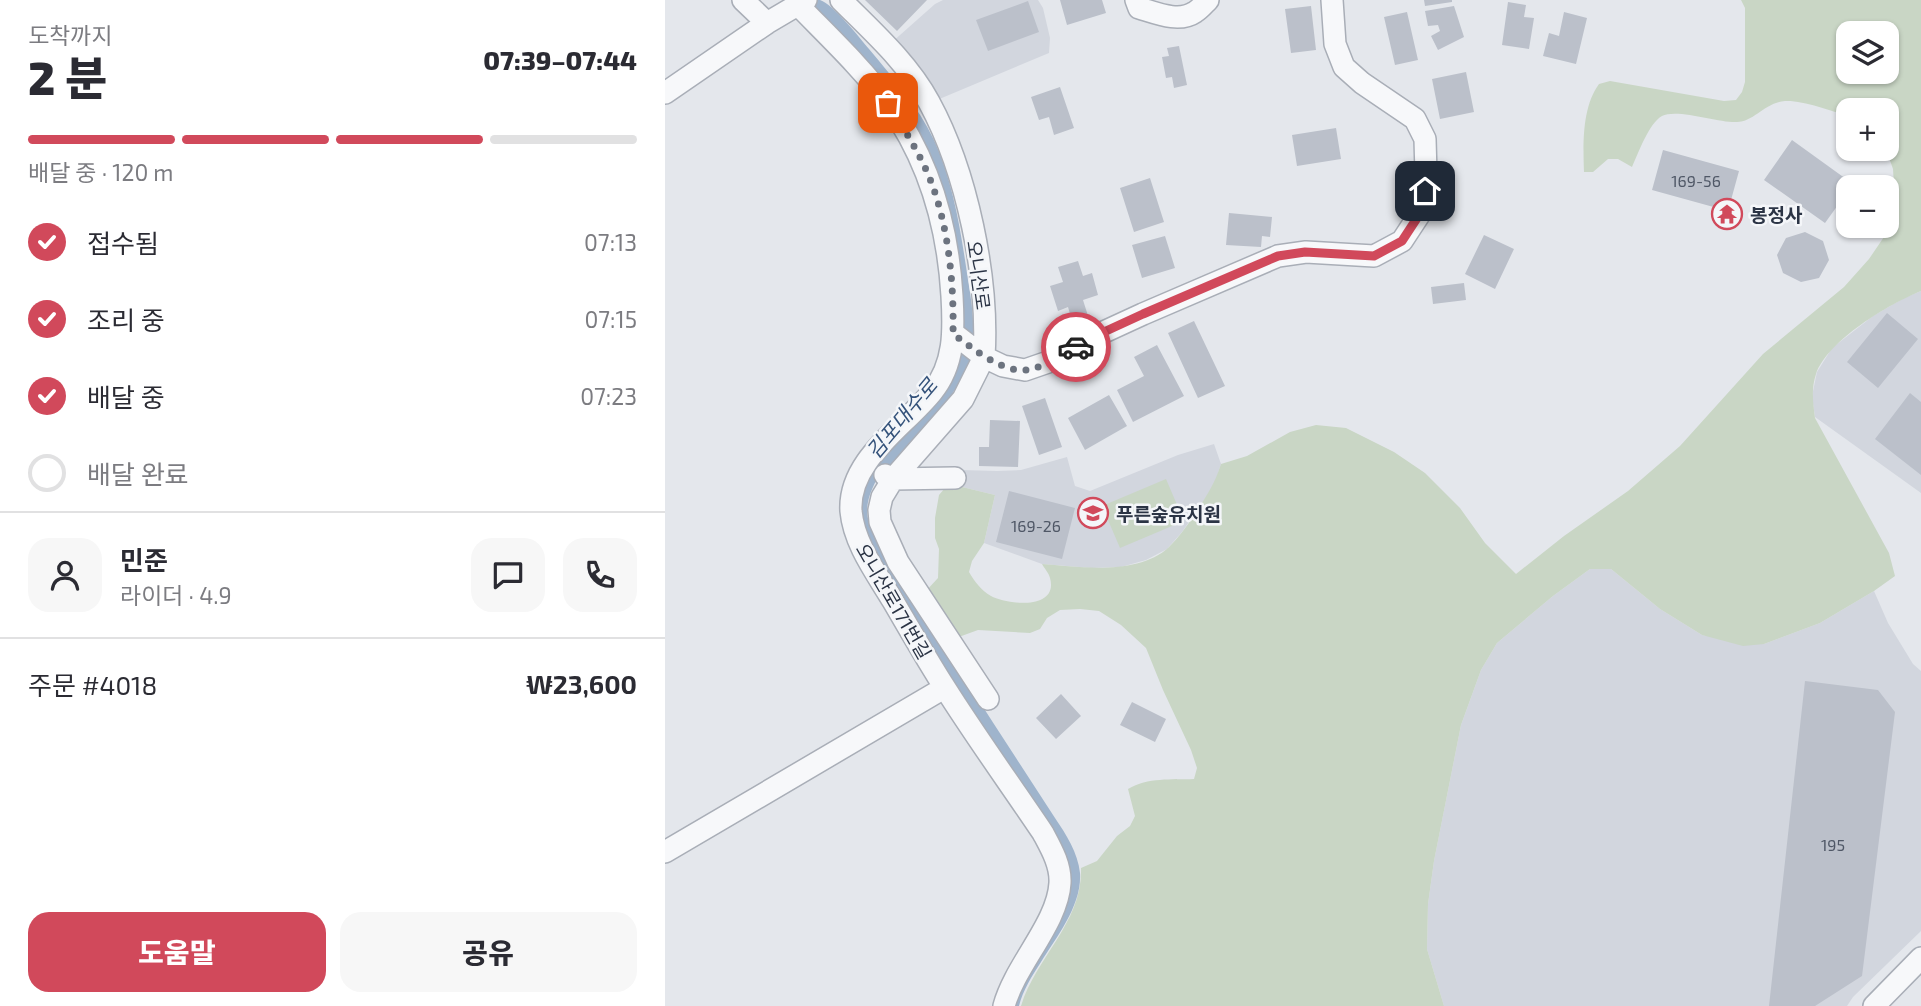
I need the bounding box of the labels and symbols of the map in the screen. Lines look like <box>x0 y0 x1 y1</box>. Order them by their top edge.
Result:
pin <box>858 73 918 133</box>
pin <box>1395 161 1455 221</box>
house number: 169-56 <box>1671 171 1721 190</box>
temple icon: 봉정사 <box>1710 197 1744 231</box>
place label: 봉정사 <box>1750 203 1803 226</box>
street label: 오니산로 <box>963 239 995 311</box>
courier <box>1041 312 1111 382</box>
water label: 김포대수로 <box>860 372 943 463</box>
school or university icon: 푸른숲유치원 <box>1076 496 1110 530</box>
place label: 푸른숲유치원 <box>1116 502 1221 525</box>
house number: 169-26 <box>1011 516 1061 535</box>
street label: 오니산로171번길 <box>852 539 936 663</box>
house number: 195 <box>1821 835 1845 854</box>

